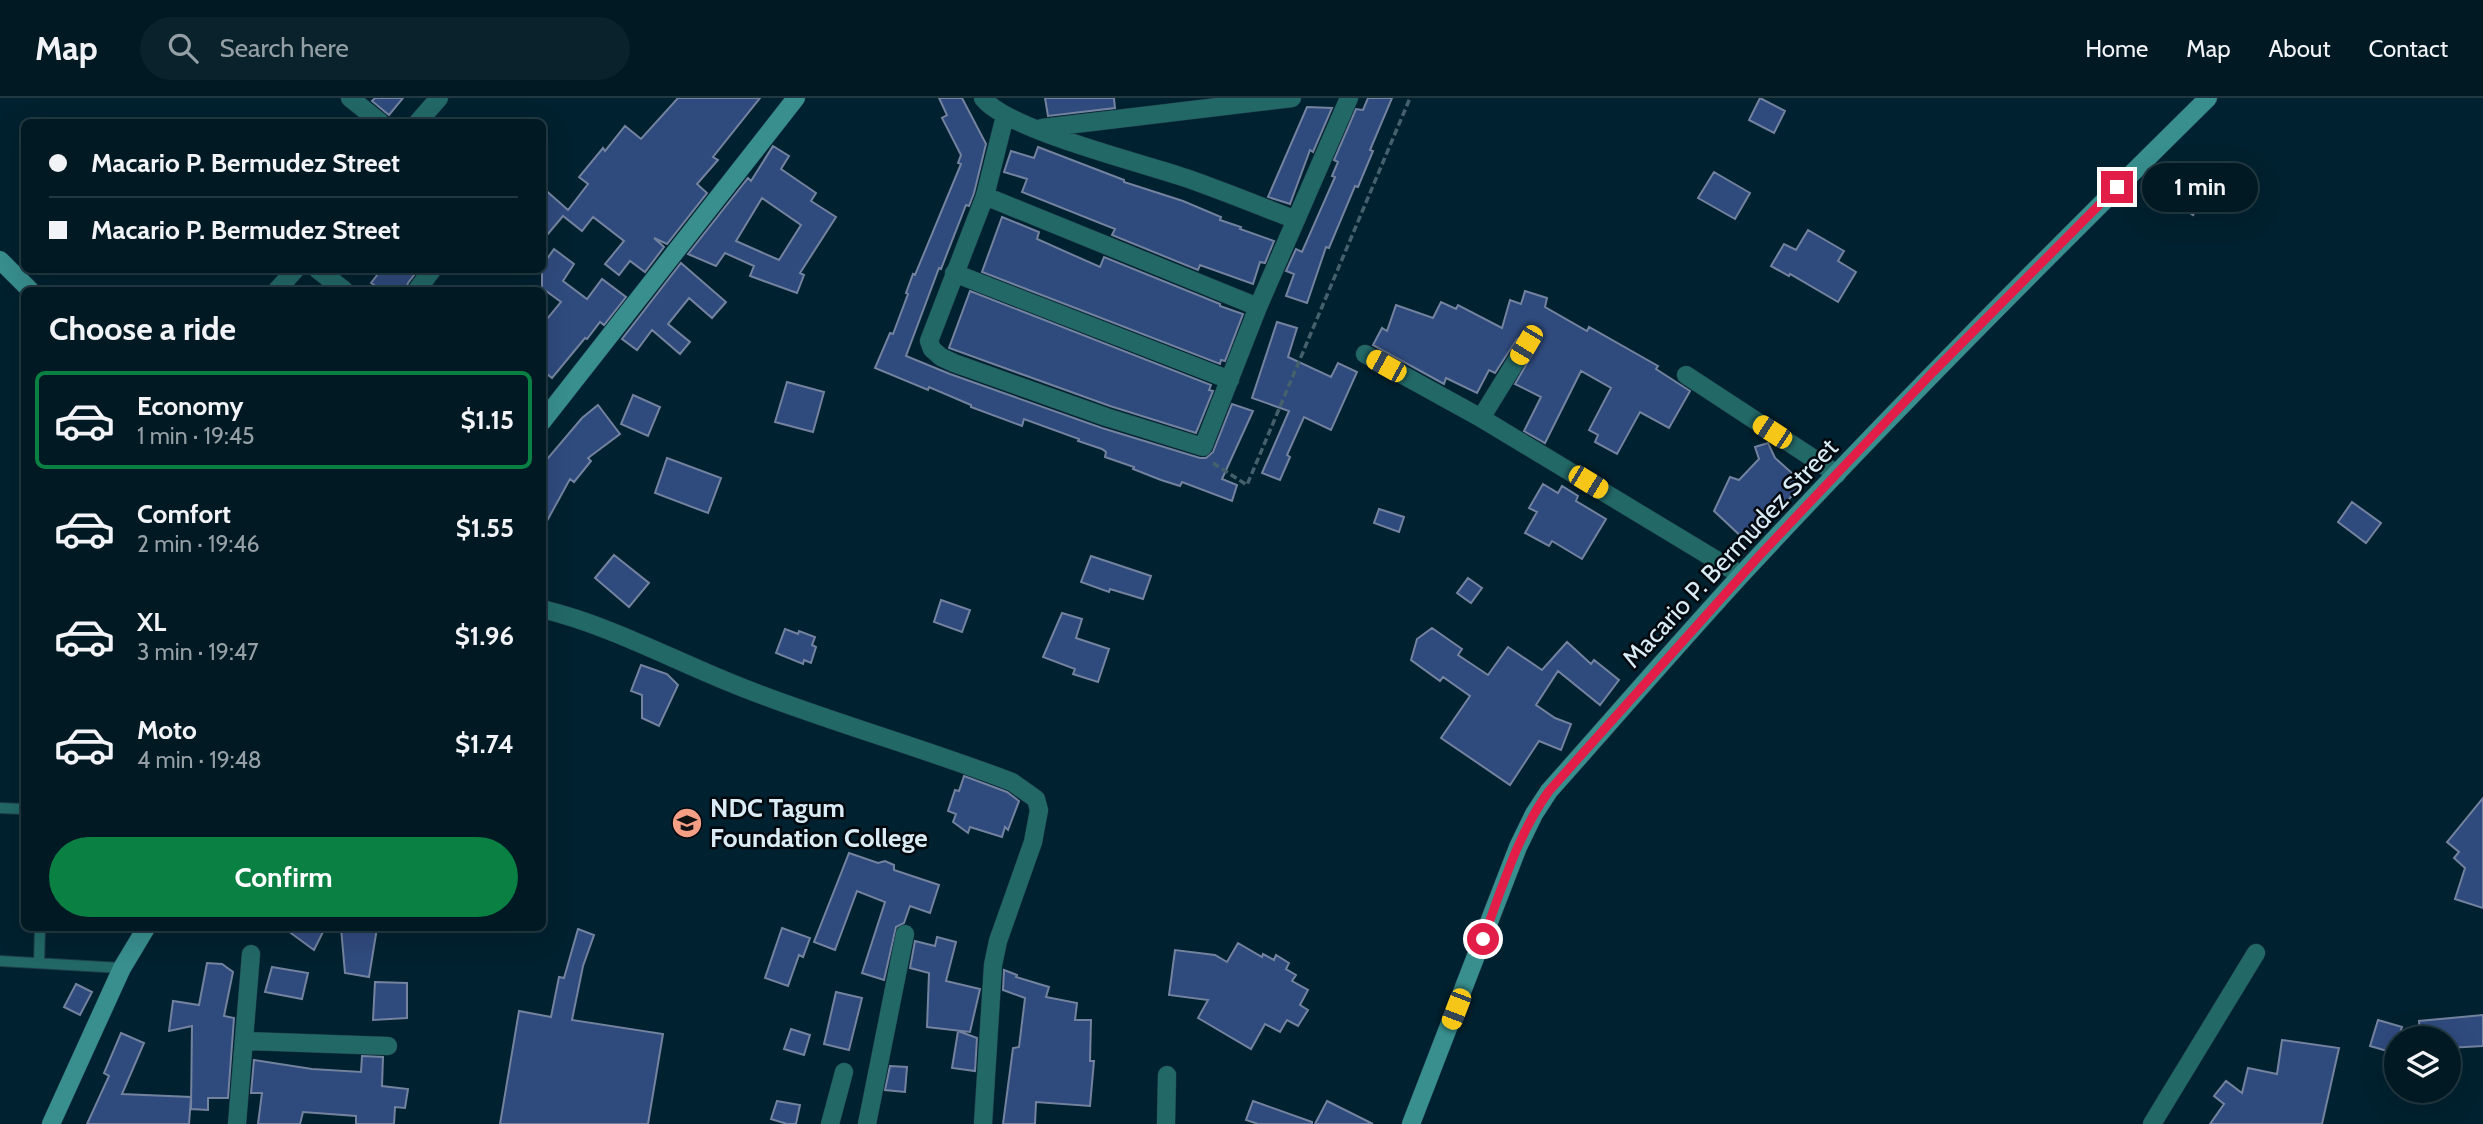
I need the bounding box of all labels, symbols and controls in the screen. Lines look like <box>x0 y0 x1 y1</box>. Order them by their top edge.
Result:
search box <box>140 17 630 80</box>
text: Map <box>35 28 98 68</box>
icon: search <box>164 29 202 67</box>
text: Search here <box>220 32 349 64</box>
text: Home <box>2085 34 2148 63</box>
text: Map <box>2186 34 2231 63</box>
text: About <box>2269 34 2331 63</box>
text: Contact <box>2369 34 2448 63</box>
text: Macario P. Bermudez Street <box>91 147 400 179</box>
callout: 1 min <box>2142 162 2257 212</box>
route end <box>2101 171 2133 203</box>
text: 1 min <box>2174 173 2226 201</box>
text: Macario P. Bermudez Street <box>91 214 400 246</box>
text: Choose a ride <box>49 309 236 348</box>
car <box>1507 322 1546 368</box>
car <box>1363 347 1410 385</box>
icon: car <box>53 389 116 452</box>
text: Economy <box>137 390 243 422</box>
text: $1.15 <box>460 404 514 436</box>
car <box>1749 412 1796 452</box>
text: 1 min · 19:45 <box>137 422 254 450</box>
street label: Macario P. Bermudez Street <box>1615 432 1845 674</box>
car <box>1565 462 1612 502</box>
icon: car <box>53 497 116 560</box>
text: Comfort <box>137 498 231 530</box>
text: $1.55 <box>456 512 514 544</box>
text: 2 min · 19:46 <box>137 530 260 558</box>
icon: car <box>53 605 116 668</box>
text: XL <box>137 606 166 638</box>
text: $1.96 <box>455 620 514 652</box>
text: 3 min · 19:47 <box>137 638 259 666</box>
icon: car <box>53 713 116 776</box>
text: Moto <box>137 714 197 746</box>
text: $1.74 <box>455 728 514 760</box>
text: 4 min · 19:48 <box>137 746 262 774</box>
place label: NDC Tagum Foundation College <box>710 792 928 854</box>
school or university icon: NDC Tagum Foundation College <box>670 806 704 840</box>
button: Confirm <box>49 837 518 917</box>
route start <box>1467 923 1499 955</box>
car <box>1439 986 1474 1032</box>
map controls <box>2384 1026 2461 1103</box>
button: layers <box>2384 1026 2461 1103</box>

